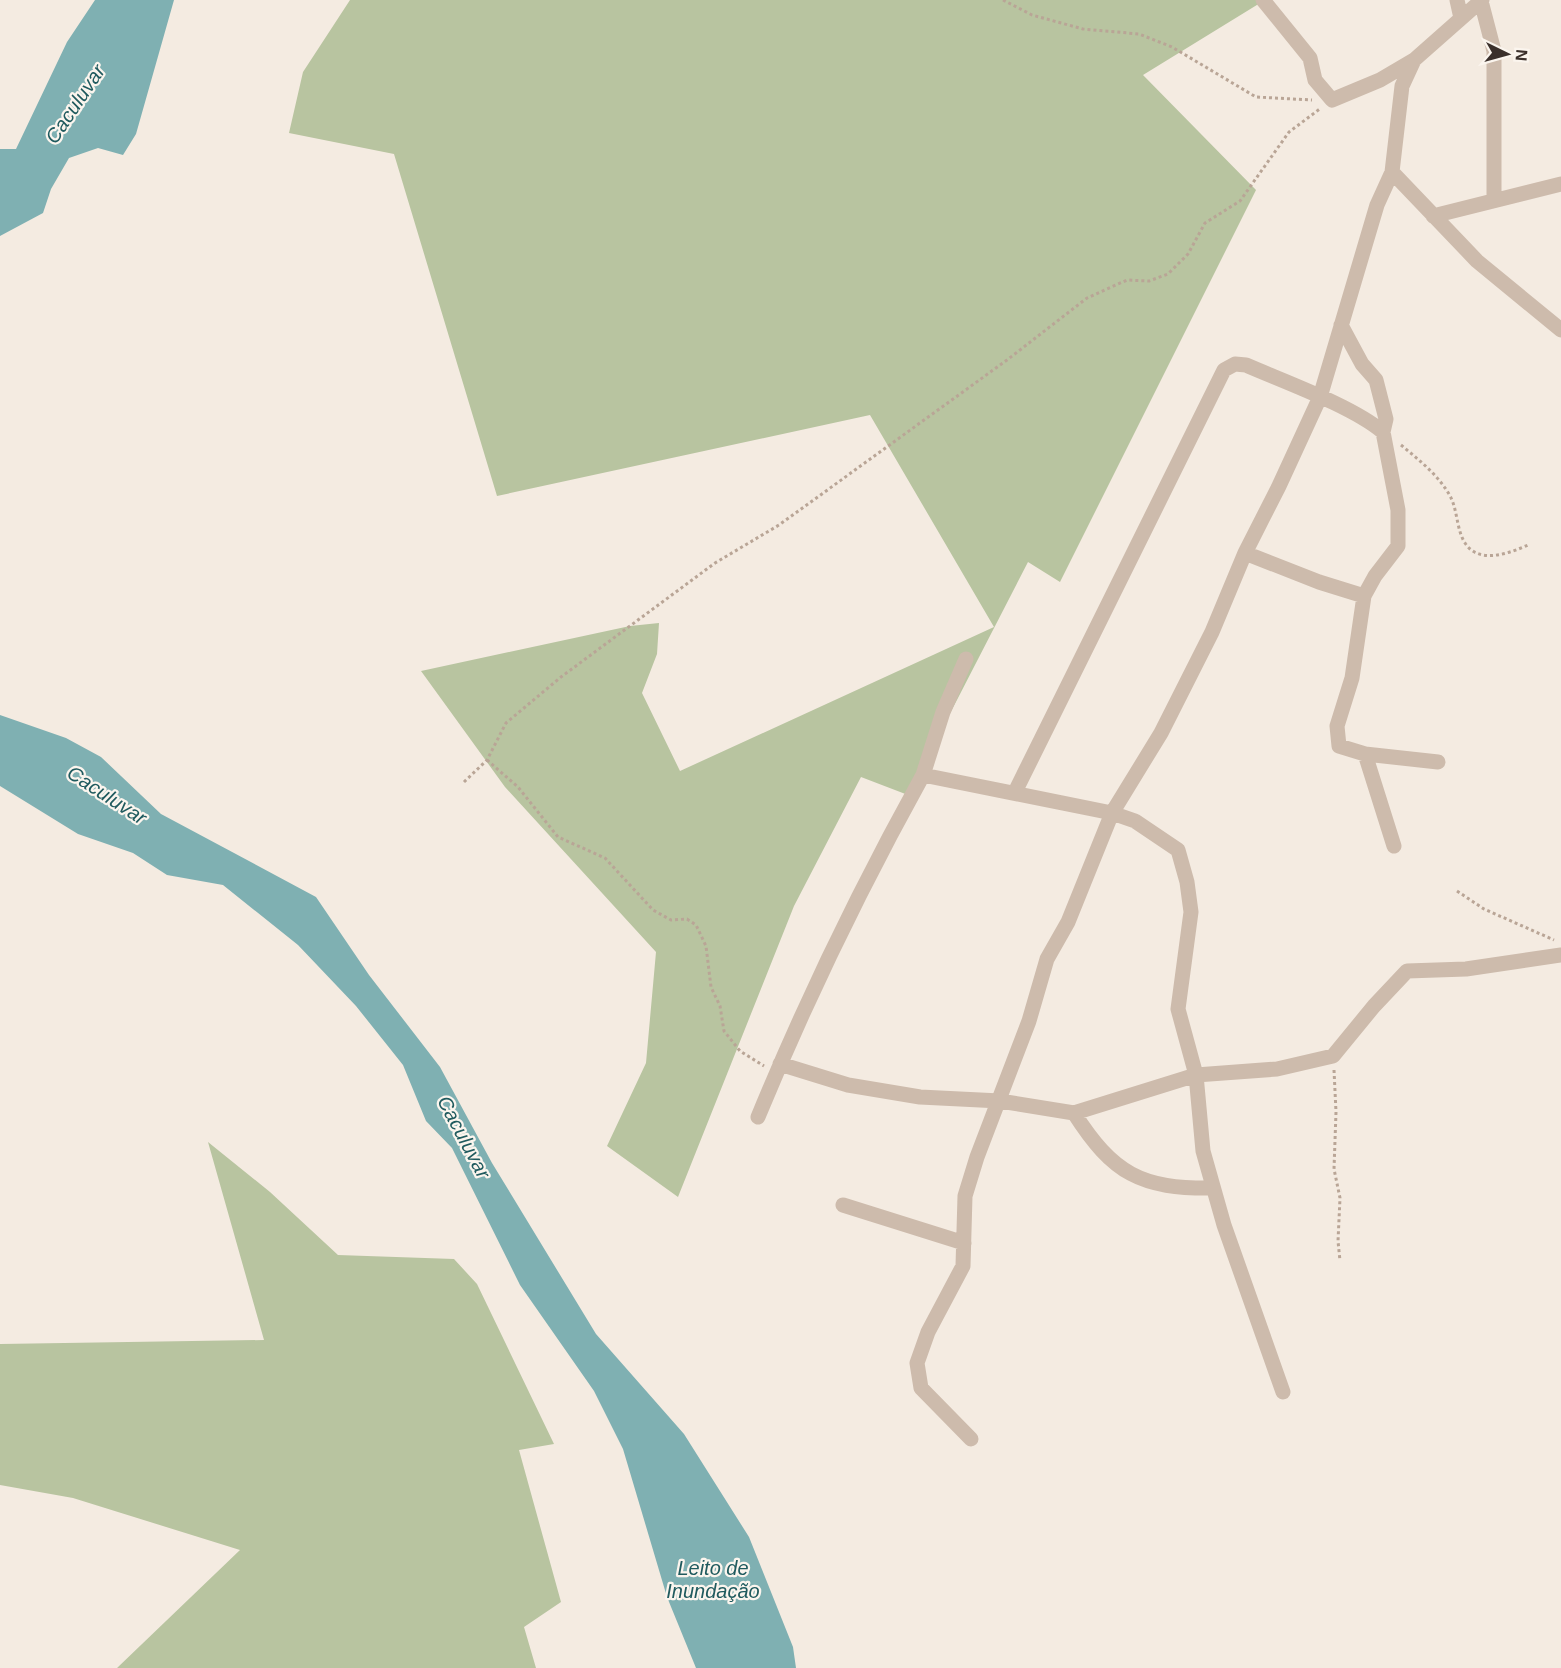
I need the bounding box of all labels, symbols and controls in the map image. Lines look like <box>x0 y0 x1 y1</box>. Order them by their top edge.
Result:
north arrow <box>1477 24 1537 84</box>
text: N <box>1512 49 1530 62</box>
water label: Caculuvar <box>41 59 110 147</box>
water label: Caculuvar <box>63 761 152 829</box>
water label: Caculuvar <box>433 1092 495 1183</box>
water label: Leito de Inundação <box>666 1557 760 1602</box>

